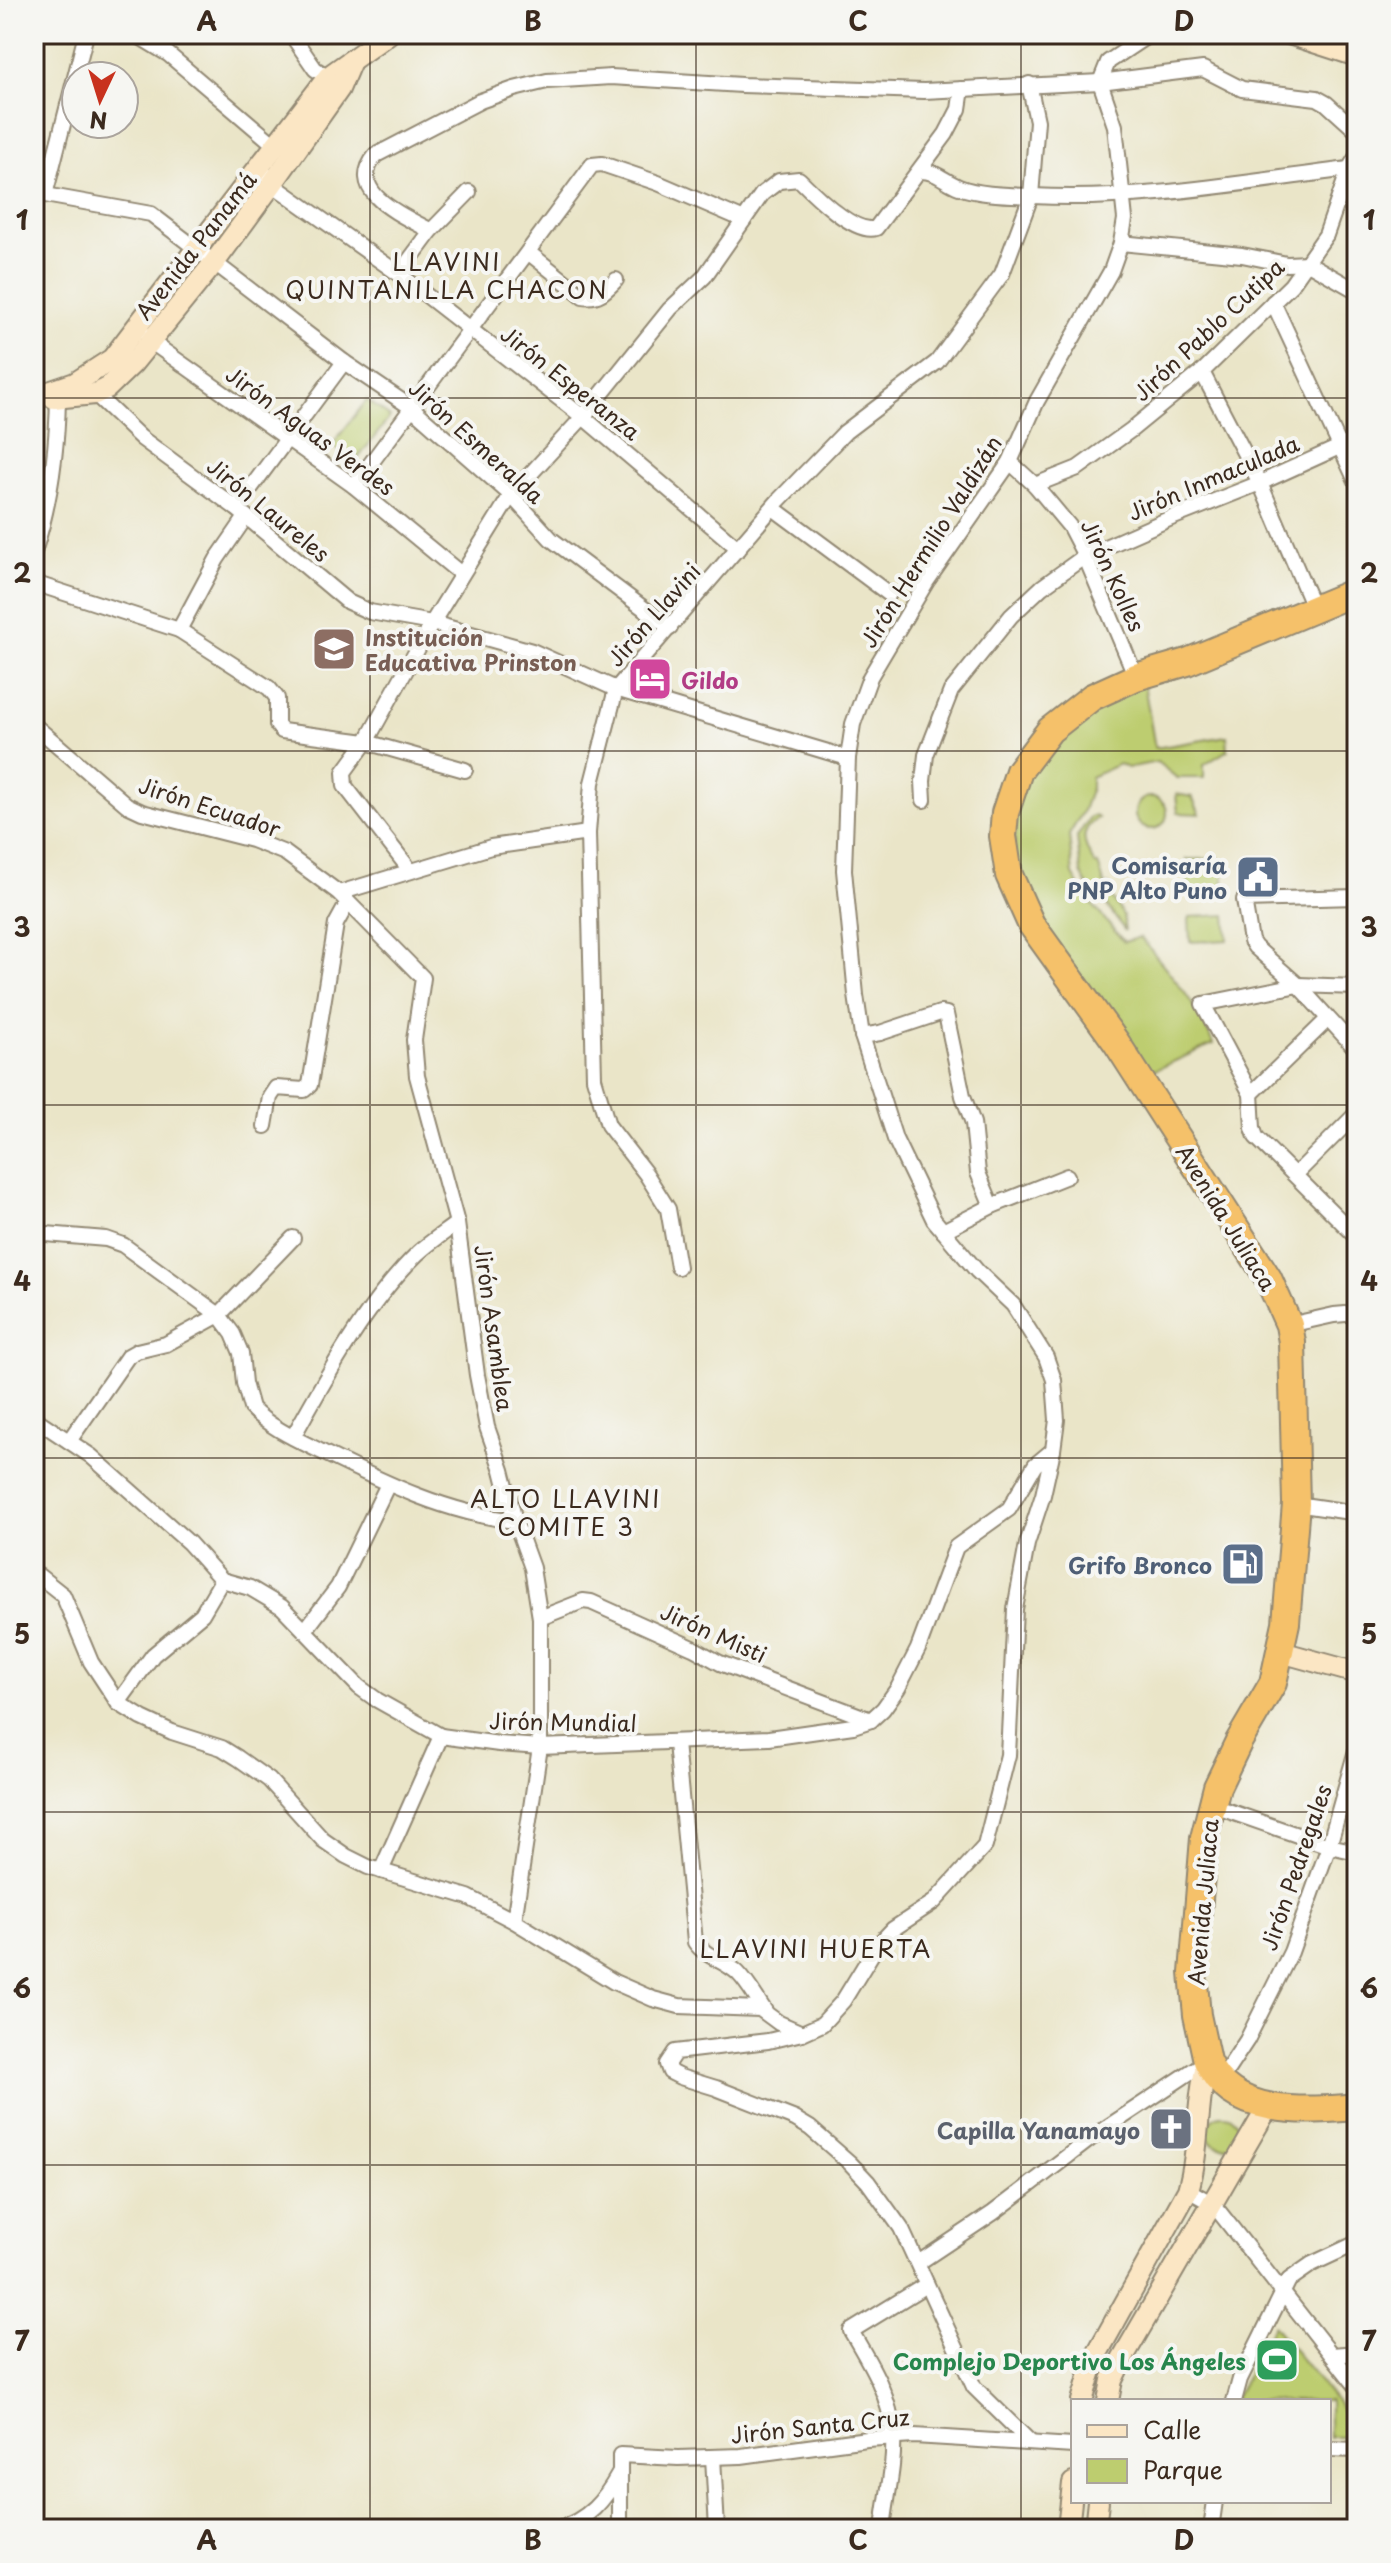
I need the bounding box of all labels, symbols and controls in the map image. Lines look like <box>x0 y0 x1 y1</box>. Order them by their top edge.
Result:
text: A <box>197 1 217 40</box>
text: B <box>524 1 542 40</box>
text: C <box>848 1 868 40</box>
text: D <box>1174 1 1194 40</box>
north arrow <box>60 60 140 140</box>
text: N <box>89 104 108 139</box>
street label: Avenida Panamá <box>127 164 264 326</box>
text: 1 <box>16 200 28 239</box>
text: 1 <box>1363 200 1375 239</box>
district label: LLAVINI QUINTANILLA CHACON <box>285 243 609 307</box>
street label: Jirón Pablo Cutipa <box>1125 250 1291 408</box>
street label: Jirón Esperanza <box>494 317 648 447</box>
street label: Jirón Aguas Verdes <box>220 357 402 503</box>
street label: Jirón Esmeralda <box>402 371 552 511</box>
street label: Jirón Inmaculada <box>1122 426 1304 528</box>
street label: Jirón Hermilio Valdizán <box>851 428 1009 654</box>
street label: Jirón Laureles <box>201 449 337 569</box>
street label: Jirón Kolles <box>1074 513 1154 637</box>
text: 2 <box>13 553 31 592</box>
text: 2 <box>1360 553 1378 592</box>
street label: Jirón Llavini <box>599 555 707 673</box>
place label: Institución Educativa Prinston <box>365 620 577 678</box>
school or university icon: Institución Educativa Prinston <box>310 625 358 673</box>
hotel icon: Gildo <box>626 655 674 703</box>
place label: Gildo <box>681 663 739 696</box>
street label: Jirón Ecuador <box>135 768 286 845</box>
place label: Comisaría PNP Alto Puno <box>1067 848 1228 906</box>
public building icon: Comisaría PNP Alto Puno <box>1234 853 1282 901</box>
text: 3 <box>13 907 31 946</box>
text: 3 <box>1360 907 1378 946</box>
street label: Avenida Juliaca <box>1169 1137 1285 1297</box>
street label: Jirón Asamblea <box>467 1243 523 1414</box>
text: 4 <box>13 1261 31 1300</box>
text: 4 <box>1360 1261 1378 1300</box>
district label: ALTO LLAVINI COMITE 3 <box>470 1480 662 1544</box>
fuel station icon: Grifo Bronco <box>1219 1540 1267 1588</box>
place label: Grifo Bronco <box>1068 1548 1212 1581</box>
street label: Jirón Misti <box>656 1594 772 1670</box>
text: 5 <box>14 1614 30 1653</box>
text: 5 <box>1361 1614 1377 1653</box>
street label: Jirón Mundial <box>489 1703 637 1739</box>
street label: Jirón Pedregales <box>1251 1779 1339 1955</box>
street label: Avenida Juliaca <box>1178 1817 1226 1987</box>
district label: LLAVINI HUERTA <box>700 1930 932 1966</box>
text: 6 <box>13 1968 31 2007</box>
text: 6 <box>1360 1968 1378 2007</box>
church icon: Capilla Yanamayo <box>1147 2105 1195 2153</box>
place label: Capilla Yanamayo <box>937 2113 1140 2146</box>
text: 7 <box>15 2321 30 2360</box>
text: 7 <box>1362 2321 1377 2360</box>
sports icon: Complejo Deportivo Los Ángeles <box>1253 2336 1301 2384</box>
place label: Complejo Deportivo Los Ángeles <box>893 2344 1246 2377</box>
street label: Jirón Santa Cruz <box>729 2399 911 2451</box>
legend <box>1071 2399 1331 2503</box>
text: Calle <box>1143 2411 1201 2447</box>
text: Parque <box>1143 2451 1223 2487</box>
text: A <box>197 2520 217 2559</box>
text: B <box>524 2520 542 2559</box>
text: C <box>848 2520 868 2559</box>
text: D <box>1174 2520 1194 2559</box>

